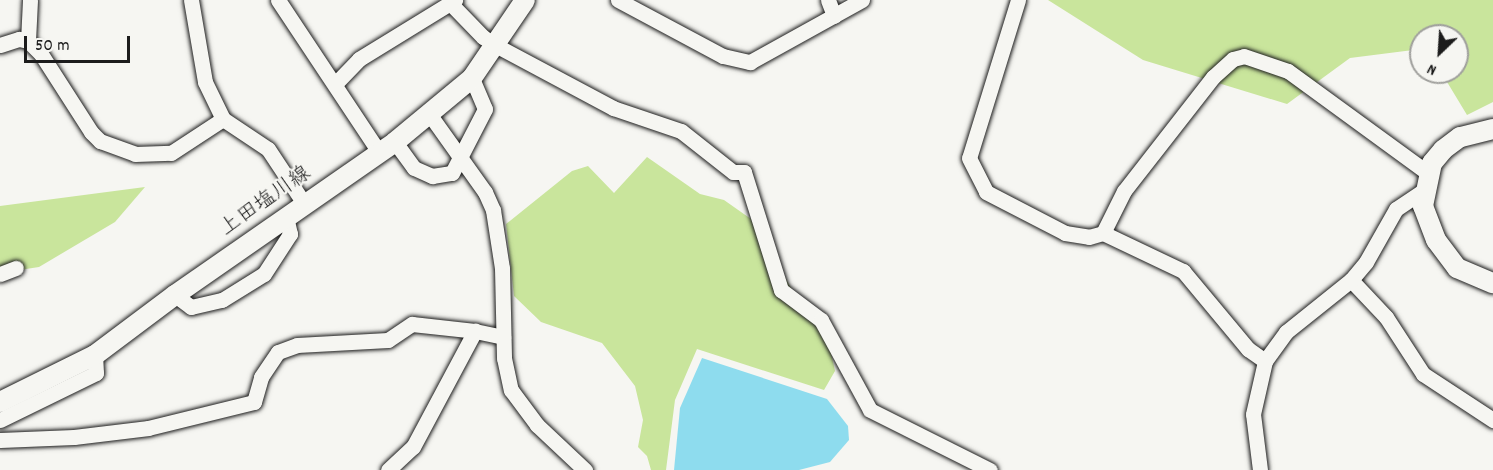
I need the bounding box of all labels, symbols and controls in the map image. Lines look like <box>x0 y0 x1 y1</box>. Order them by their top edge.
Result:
scale bar <box>27 24 134 62</box>
north arrow <box>1409 24 1469 84</box>
text: 50 m <box>35 34 70 59</box>
text: N <box>1424 57 1440 81</box>
street label: 上田塩川線 <box>216 162 316 242</box>

